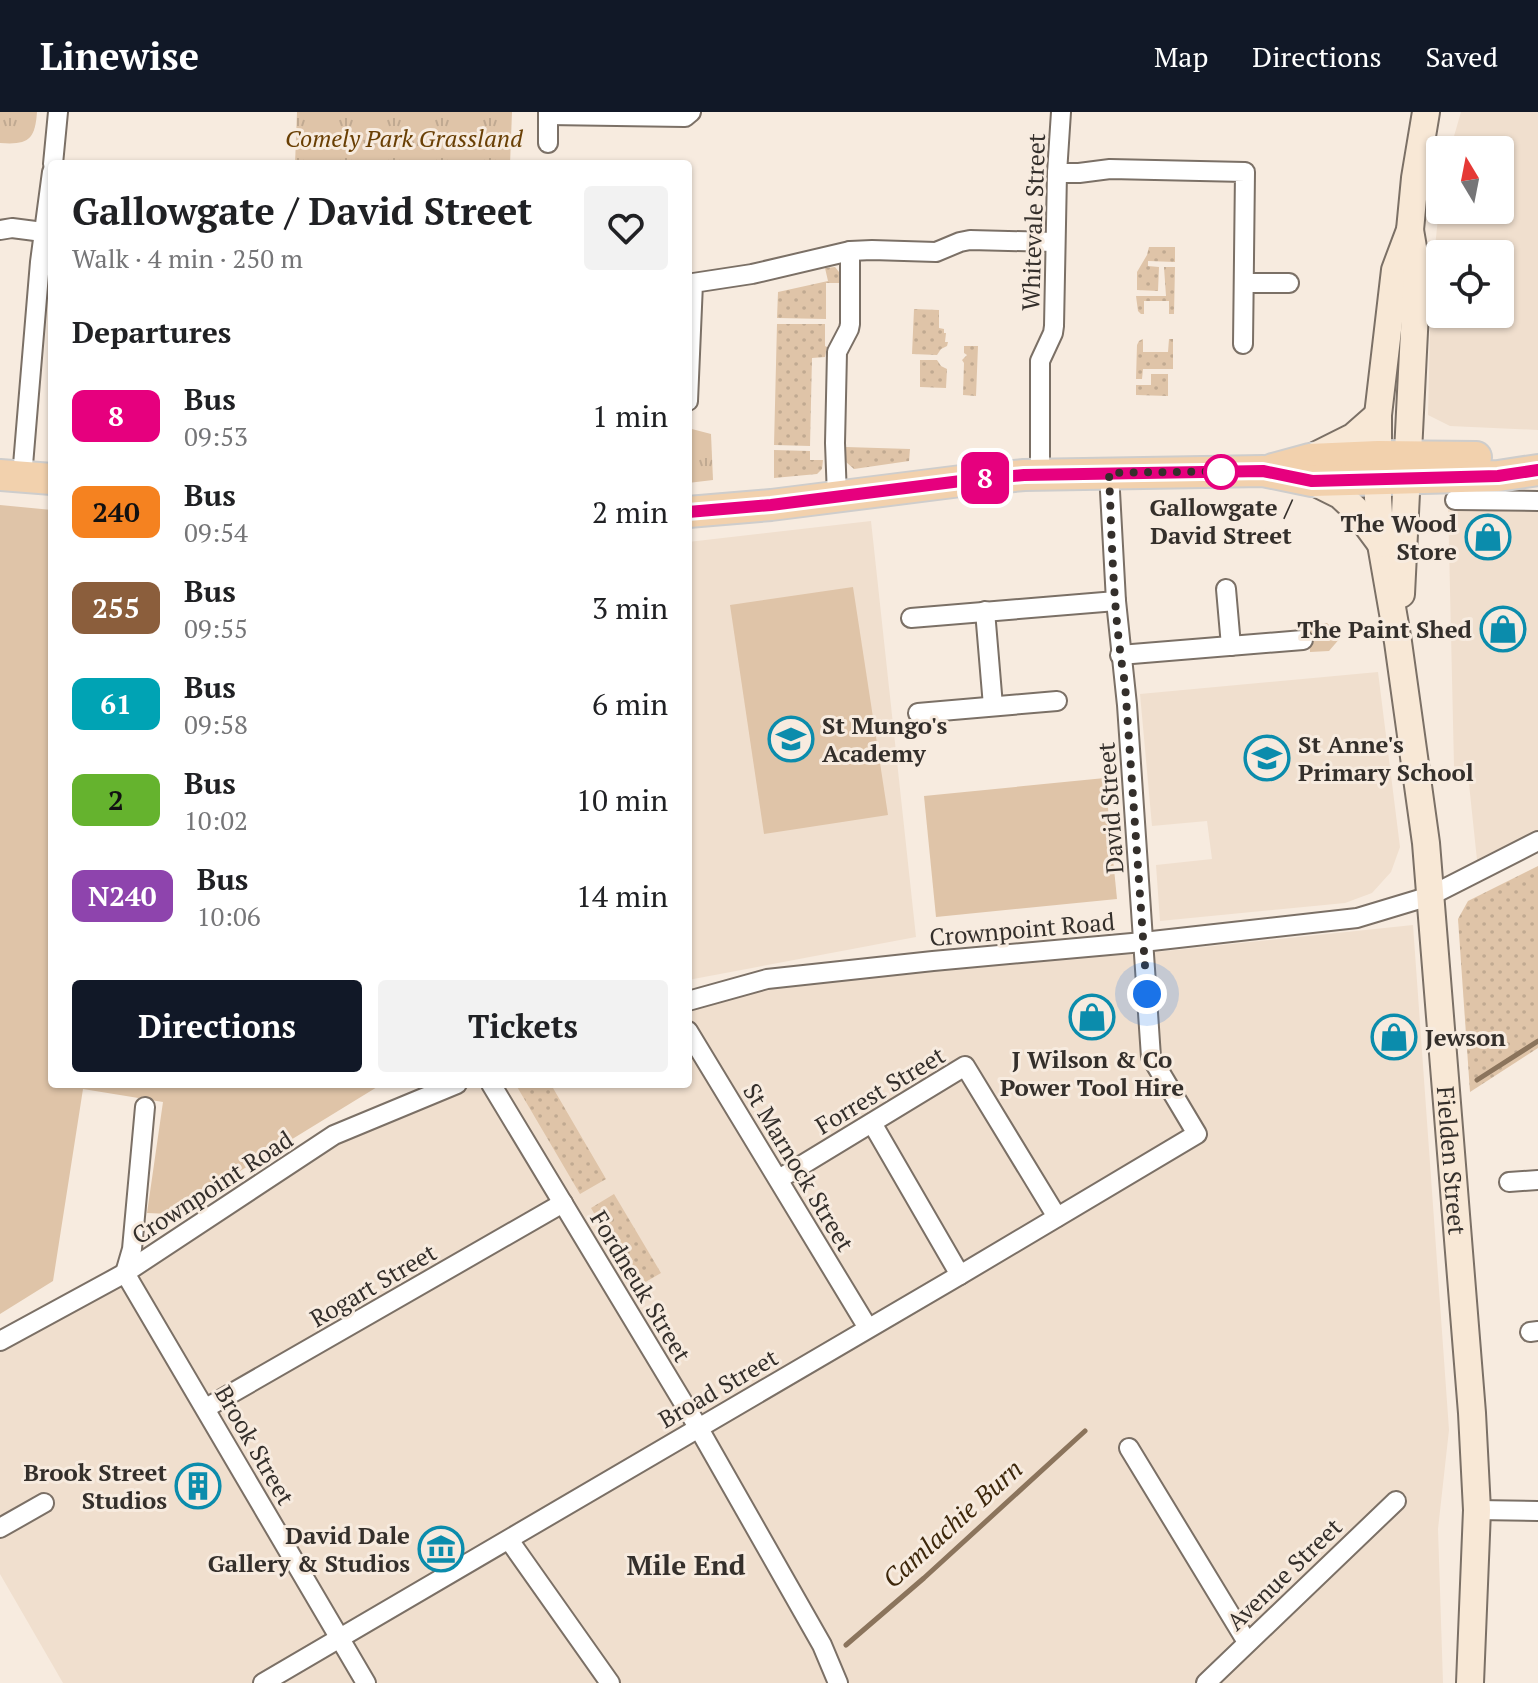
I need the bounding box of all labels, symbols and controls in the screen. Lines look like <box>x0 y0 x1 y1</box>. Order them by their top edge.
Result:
text: Linewise <box>40 31 199 81</box>
text: Map <box>1154 38 1208 75</box>
text: Directions <box>1252 38 1382 75</box>
text: Saved <box>1426 38 1498 75</box>
park label: Comely Park Grassland <box>285 122 524 154</box>
street label: Whitevale Street <box>1014 133 1052 311</box>
north arrow <box>1426 136 1514 224</box>
map controls <box>1426 136 1514 328</box>
text: Gallowgate / David Street <box>72 186 533 236</box>
button: heart <box>584 186 668 270</box>
button: locate <box>1426 240 1514 328</box>
text: Walk · 4 min · 250 m <box>72 241 303 275</box>
text: Departures <box>72 312 231 352</box>
text: Bus <box>184 379 236 419</box>
text: 1 min <box>592 396 668 436</box>
text: 8 <box>108 397 124 434</box>
text: 09:53 <box>184 419 248 453</box>
line badge: 8 <box>959 452 1011 504</box>
marker: Gallowgate / David Street <box>1204 455 1238 489</box>
text: 8 <box>977 459 993 496</box>
text: Bus <box>184 475 236 515</box>
place label: Gallowgate / David Street <box>1150 491 1294 551</box>
text: 2 min <box>592 492 668 532</box>
text: 240 <box>92 493 140 530</box>
place label: The Wood Store <box>1340 507 1458 567</box>
shop icon: The Wood Store <box>1464 513 1512 561</box>
text: 09:54 <box>184 515 248 549</box>
text: Bus <box>184 571 236 611</box>
text: 3 min <box>592 588 668 628</box>
text: 255 <box>92 589 140 626</box>
shop icon: The Paint Shed <box>1479 605 1527 653</box>
text: 09:55 <box>184 611 248 645</box>
place label: The Paint Shed <box>1297 613 1473 645</box>
text: Bus <box>184 667 236 707</box>
text: 6 min <box>592 684 668 724</box>
text: 61 <box>100 685 132 722</box>
text: 09:58 <box>184 707 248 741</box>
place label: St Mungo's Academy <box>822 709 947 769</box>
school or university icon: St Mungo's Academy <box>767 715 815 763</box>
place label: St Anne's Primary School <box>1298 728 1474 788</box>
school or university icon: St Anne's Primary School <box>1243 734 1291 782</box>
street label: David Street <box>1089 741 1131 875</box>
text: Bus <box>184 763 236 803</box>
text: 10 min <box>576 780 668 820</box>
text: 2 <box>108 781 124 818</box>
text: 10:02 <box>184 803 248 837</box>
text: Bus <box>197 859 248 899</box>
text: 14 min <box>576 876 668 916</box>
text: N240 <box>88 877 157 914</box>
text: 10:06 <box>197 899 261 933</box>
street label: Crownpoint Road <box>928 905 1116 953</box>
your location <box>1127 974 1167 1014</box>
button: Directions <box>72 980 362 1072</box>
button: Tickets <box>378 980 668 1072</box>
shop icon: J Wilson & Co Power Tool Hire <box>1068 993 1116 1041</box>
shop icon: Jewson <box>1370 1013 1418 1061</box>
place label: Jewson <box>1425 1021 1506 1053</box>
street label: Forrest Street <box>809 1039 951 1141</box>
place label: J Wilson & Co Power Tool Hire <box>1000 1043 1184 1103</box>
street label: St Marnock Street <box>736 1077 862 1257</box>
street label: Fielden Street <box>1430 1085 1474 1236</box>
street label: Crownpoint Road <box>125 1123 299 1251</box>
street label: Fordneuk Street <box>583 1204 699 1368</box>
street label: Rogart Street <box>304 1236 442 1334</box>
street label: Broad Street <box>653 1341 783 1435</box>
street label: Brook Street <box>208 1380 302 1511</box>
water label: Camlachie Burn <box>875 1451 1029 1595</box>
place label: Brook Street Studios <box>23 1456 167 1516</box>
building icon: Brook Street Studios <box>174 1462 222 1510</box>
street label: Avenue Street <box>1219 1511 1349 1637</box>
place label: David Dale Gallery & Studios <box>208 1519 410 1579</box>
museum icon: David Dale Gallery & Studios <box>417 1525 465 1573</box>
district label: Mile End <box>627 1546 746 1583</box>

